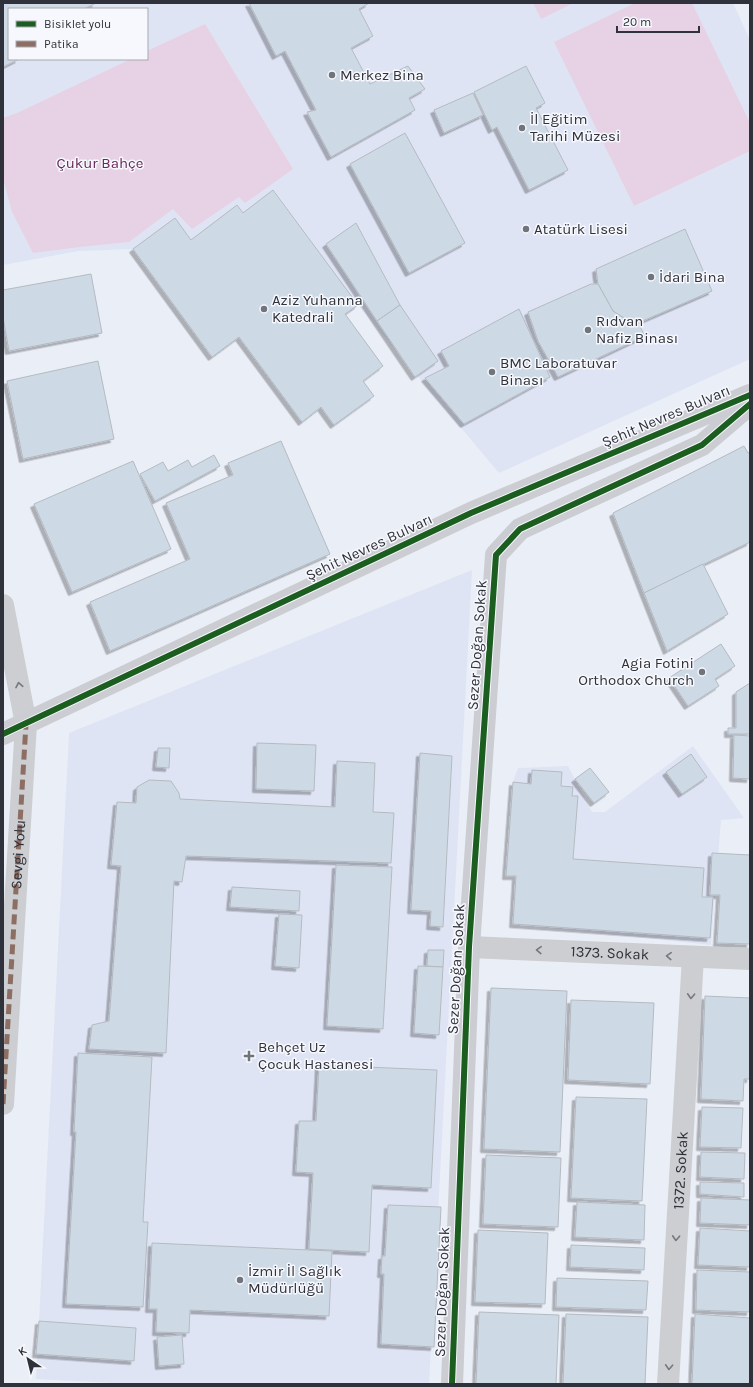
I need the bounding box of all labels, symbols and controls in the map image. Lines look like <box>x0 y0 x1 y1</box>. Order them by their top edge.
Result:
legend <box>8 8 148 60</box>
scale bar <box>617 8 699 34</box>
text: 20 m <box>623 15 651 29</box>
text: Bisiklet yolu <box>44 17 111 31</box>
text: Patika <box>44 37 79 51</box>
place label: Merkez Bina <box>340 66 424 84</box>
marker: Merkez Bina <box>327 70 337 80</box>
place label: İl Eğitim Tarihi Müzesi <box>530 110 620 145</box>
marker: İl Eğitim Tarihi Müzesi <box>517 123 527 133</box>
park label: Çukur Bahçe <box>57 154 143 172</box>
place label: Atatürk Lisesi <box>534 220 628 238</box>
marker: Atatürk Lisesi <box>521 224 531 234</box>
place label: İdari Bina <box>659 268 725 286</box>
marker: İdari Bina <box>646 272 656 282</box>
place label: Aziz Yuhanna Katedrali <box>272 291 363 326</box>
marker: Aziz Yuhanna Katedrali <box>259 304 269 314</box>
place label: Rıdvan Nafiz Binası <box>596 312 678 347</box>
marker: Rıdvan Nafiz Binası <box>583 325 593 335</box>
place label: BMC Laboratuvar Binası <box>500 354 617 389</box>
marker: BMC Laboratuvar Binası <box>487 367 497 377</box>
street label: Şehit Nevres Bulvarı <box>599 381 733 451</box>
street label: Şehit Nevres Bulvarı <box>303 510 435 584</box>
street label: Sezer Doğan Sokak <box>463 579 491 711</box>
place label: Agia Fotini Orthodox Church <box>578 654 694 689</box>
marker: Agia Fotini Orthodox Church <box>697 667 707 677</box>
one-way arrow <box>15 682 24 689</box>
street label: Sevgi Yolu <box>7 819 29 890</box>
street label: Sezer Doğan Sokak <box>444 903 468 1035</box>
street label: 1373. Sokak <box>570 942 649 964</box>
one-way arrow <box>536 946 542 954</box>
one-way arrow <box>666 952 672 960</box>
one-way arrow <box>686 993 695 999</box>
place label: Behçet Uz Çocuk Hastanesi <box>258 1038 373 1073</box>
marker: Behçet Uz Çocuk Hastanesi <box>243 1050 255 1062</box>
street label: 1372. Sokak <box>669 1131 692 1210</box>
street label: Sezer Doğan Sokak <box>431 1226 453 1358</box>
one-way arrow <box>672 1235 681 1241</box>
place label: İzmir İl Sağlık Müdürlüğü <box>248 1262 342 1297</box>
marker: İzmir İl Sağlık Müdürlüğü <box>235 1275 245 1285</box>
north arrow <box>8 1339 48 1379</box>
text: K <box>16 1343 30 1359</box>
one-way arrow <box>664 1364 673 1370</box>

